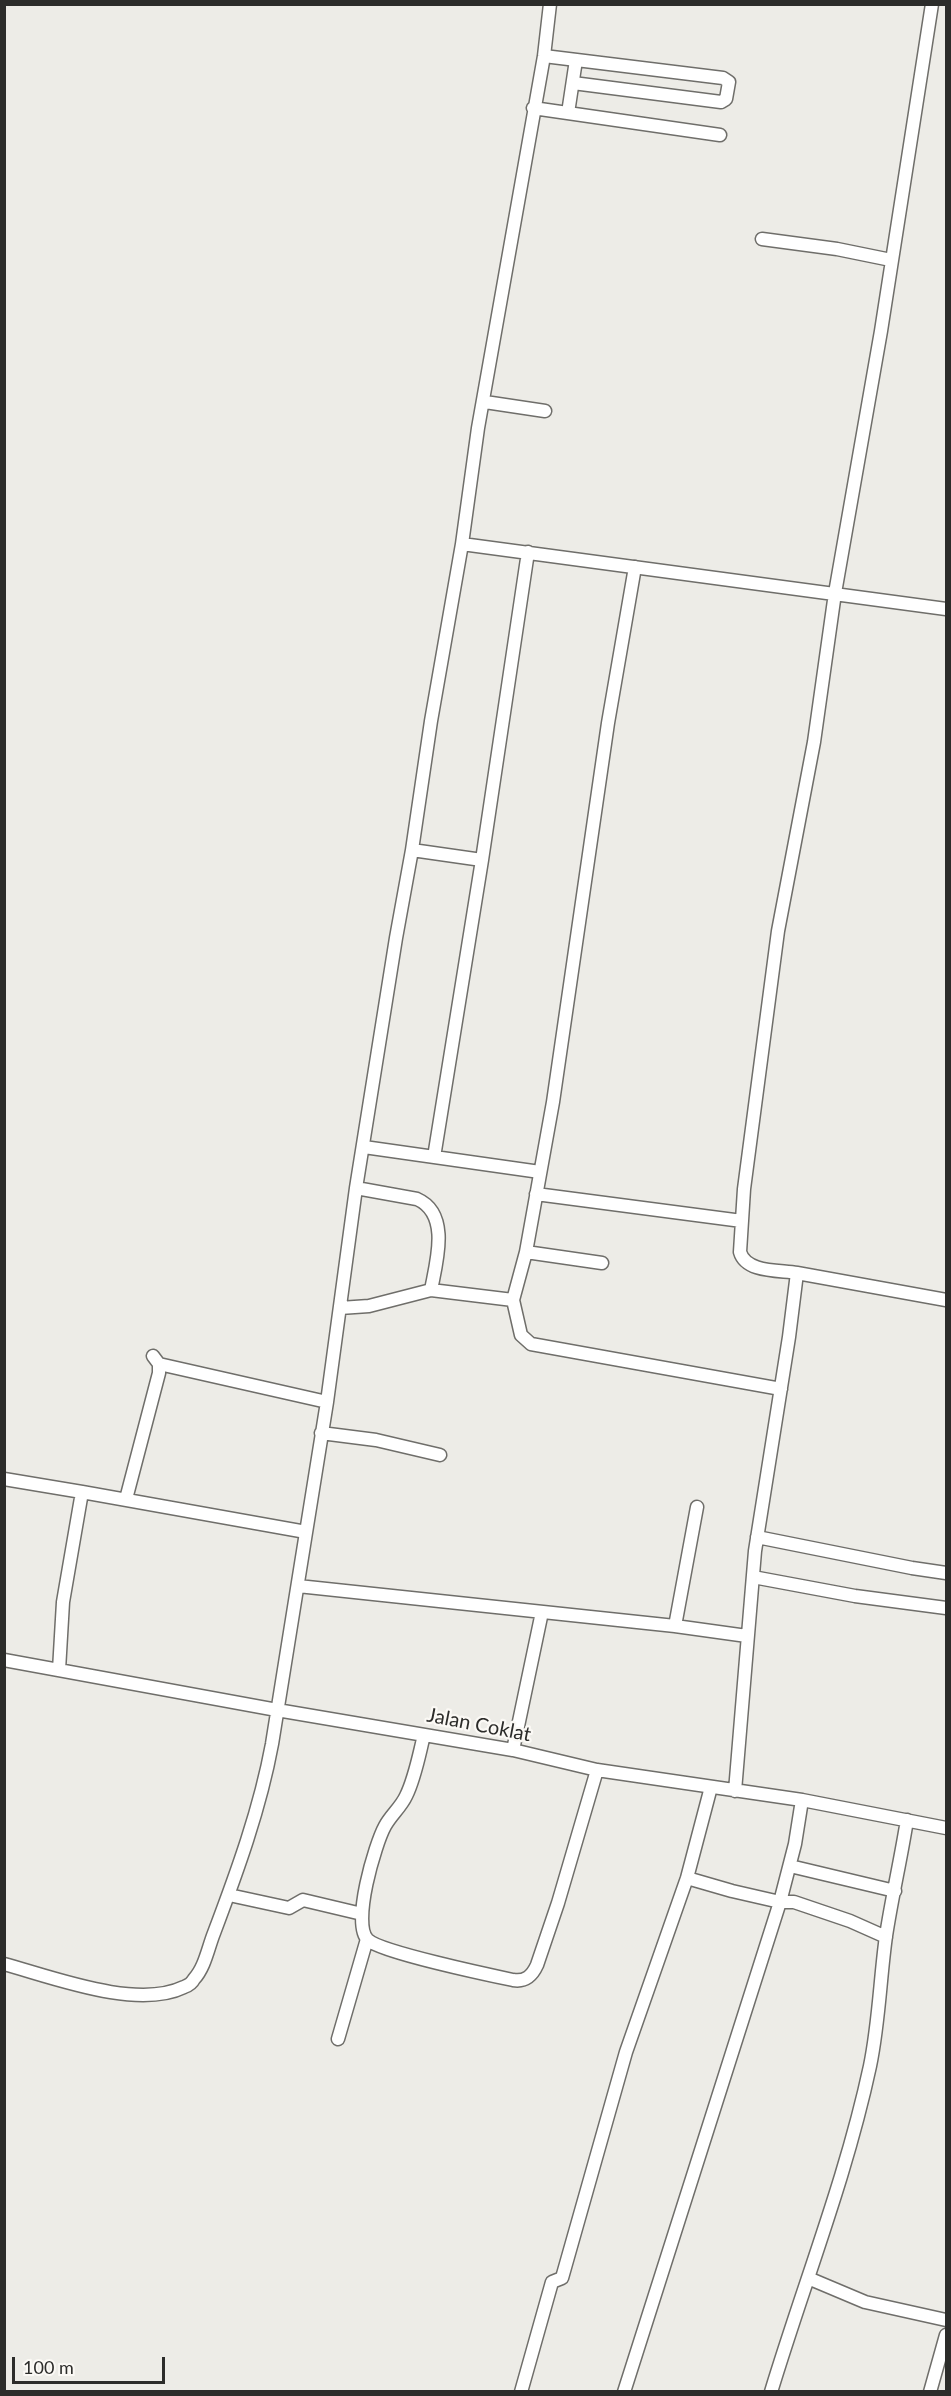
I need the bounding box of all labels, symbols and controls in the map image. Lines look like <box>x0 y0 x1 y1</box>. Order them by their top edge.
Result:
street label: Jalan Coklat <box>425 1703 533 1747</box>
scale bar <box>15 2345 168 2383</box>
text: 100 m <box>23 2356 74 2378</box>

